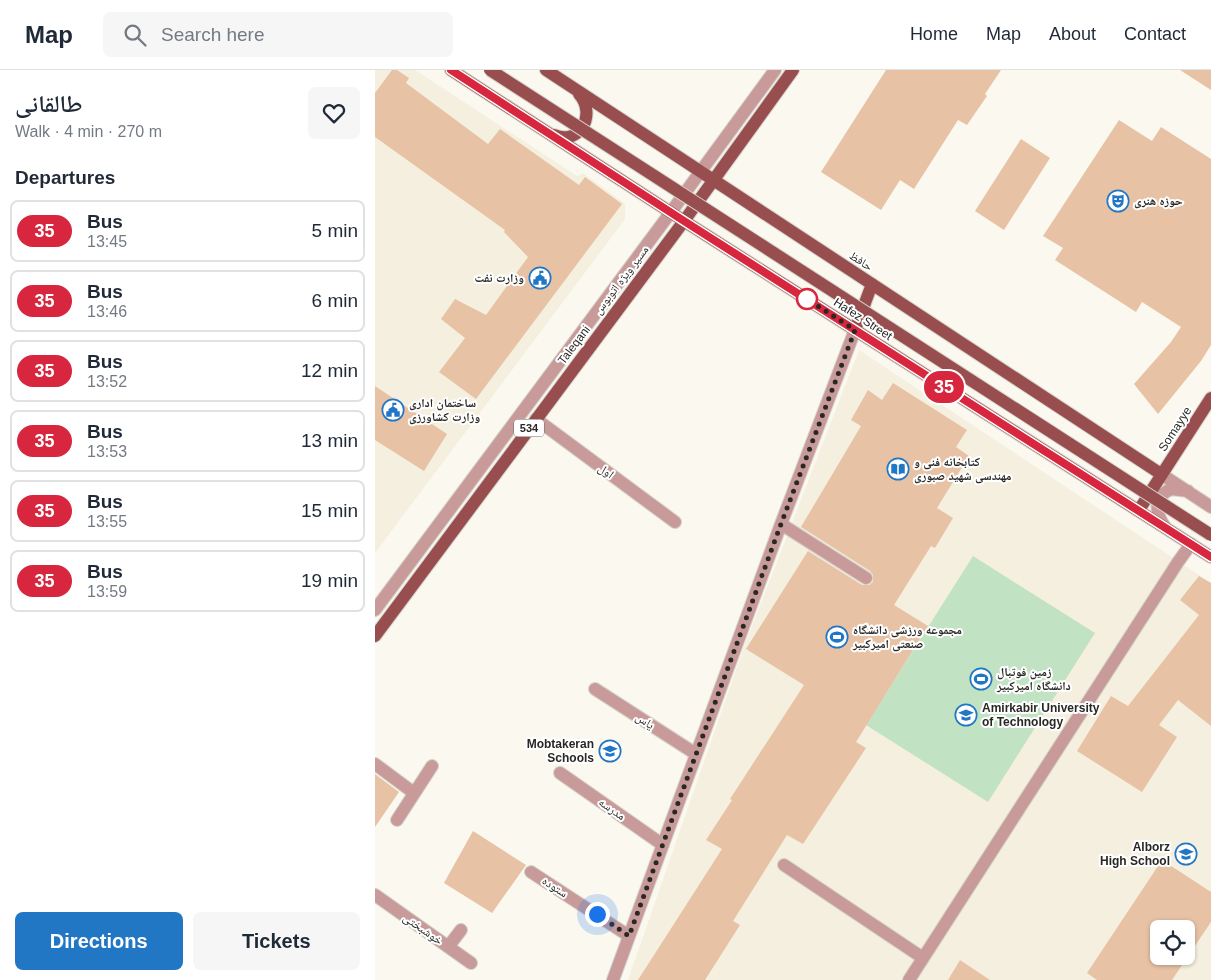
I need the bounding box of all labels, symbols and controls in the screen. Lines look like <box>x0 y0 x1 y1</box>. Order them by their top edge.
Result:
search box <box>103 12 453 57</box>
text: Map <box>25 21 73 48</box>
icon: search <box>121 21 149 49</box>
text: Search here <box>161 24 265 45</box>
text: Home <box>910 24 958 44</box>
text: Map <box>986 24 1021 44</box>
text: About <box>1049 24 1096 44</box>
text: Contact <box>1124 24 1186 44</box>
button: heart <box>308 87 360 139</box>
text: طالقانی <box>15 90 83 117</box>
text: Walk · 4 min · 270 m <box>15 123 162 140</box>
text: Departures <box>15 167 115 188</box>
theatre icon: حوزه هنری <box>1106 189 1130 213</box>
place label: حوزه هنری <box>1134 194 1183 209</box>
text: Bus <box>87 211 123 232</box>
text: 5 min <box>312 220 358 241</box>
text: 35 <box>34 221 55 241</box>
text: 13:45 <box>87 233 127 250</box>
street label: مسیر ویژه اتوبوس <box>591 243 652 317</box>
street label: حافظ <box>847 248 876 274</box>
public building icon: وزارت نفت <box>528 266 552 290</box>
place label: وزارت نفت <box>475 271 524 285</box>
text: Bus <box>87 281 123 302</box>
unlabelled marker <box>796 288 818 310</box>
text: 6 min <box>312 290 358 311</box>
text: 35 <box>34 291 55 311</box>
street label: Hafez Street <box>831 295 895 343</box>
text: 13:46 <box>87 303 127 320</box>
street label: Taleqani <box>555 323 593 367</box>
text: Bus <box>87 351 123 372</box>
text: 12 min <box>301 360 358 381</box>
text: 35 <box>34 361 55 381</box>
line badge: 35 <box>921 371 967 403</box>
text: 13:52 <box>87 373 127 390</box>
text: 35 <box>934 377 954 397</box>
place label: ساختمان اداری وزارت کشاورزی <box>409 396 480 425</box>
public building icon: ساختمان اداری وزارت کشاورزی <box>381 398 405 422</box>
street label: Somayye <box>1156 404 1195 454</box>
road number: 534 <box>514 419 544 436</box>
text: Bus <box>87 421 123 442</box>
text: 13 min <box>301 430 358 451</box>
text: 35 <box>34 431 55 451</box>
text: 13:53 <box>87 443 127 460</box>
place label: کتابخانه فنی و مهندسی شهید صبوری <box>914 455 1012 484</box>
library icon: کتابخانه فنی و مهندسی شهید صبوری <box>886 457 910 481</box>
street label: اول <box>596 461 617 481</box>
text: Bus <box>87 491 123 512</box>
text: 15 min <box>301 500 358 521</box>
text: 35 <box>34 501 55 521</box>
text: 13:55 <box>87 513 127 530</box>
text: Bus <box>87 561 123 582</box>
text: 19 min <box>301 570 358 591</box>
text: 35 <box>34 571 55 591</box>
text: 13:59 <box>87 583 127 600</box>
place label: مجموعه ورزشی دانشگاه صنعتی امیرکبیر <box>852 623 962 652</box>
sports icon: مجموعه ورزشی دانشگاه صنعتی امیرکبیر <box>825 625 849 649</box>
place label: زمین فوتبال دانشگاه امیرکبیر <box>996 665 1071 693</box>
sports icon: زمین فوتبال دانشگاه امیرکبیر <box>969 667 993 691</box>
place label: Amirkabir University of Technology <box>982 701 1100 729</box>
school or university icon: Amirkabir University of Technology <box>954 703 978 727</box>
street label: یاس <box>633 710 657 732</box>
place label: Mobtakeran Schools <box>527 737 594 765</box>
school or university icon: Mobtakeran Schools <box>598 739 622 763</box>
street label: مدرسه <box>596 795 628 823</box>
place label: Alborz High School <box>1100 840 1170 868</box>
school or university icon: Alborz High School <box>1174 842 1198 866</box>
street label: ستوده <box>540 874 571 900</box>
your location <box>585 902 610 927</box>
street label: خوشبختی <box>400 910 446 948</box>
button: Directions <box>15 912 183 970</box>
button: Tickets <box>193 912 360 970</box>
map controls <box>1150 920 1195 965</box>
button: locate <box>1150 920 1195 965</box>

